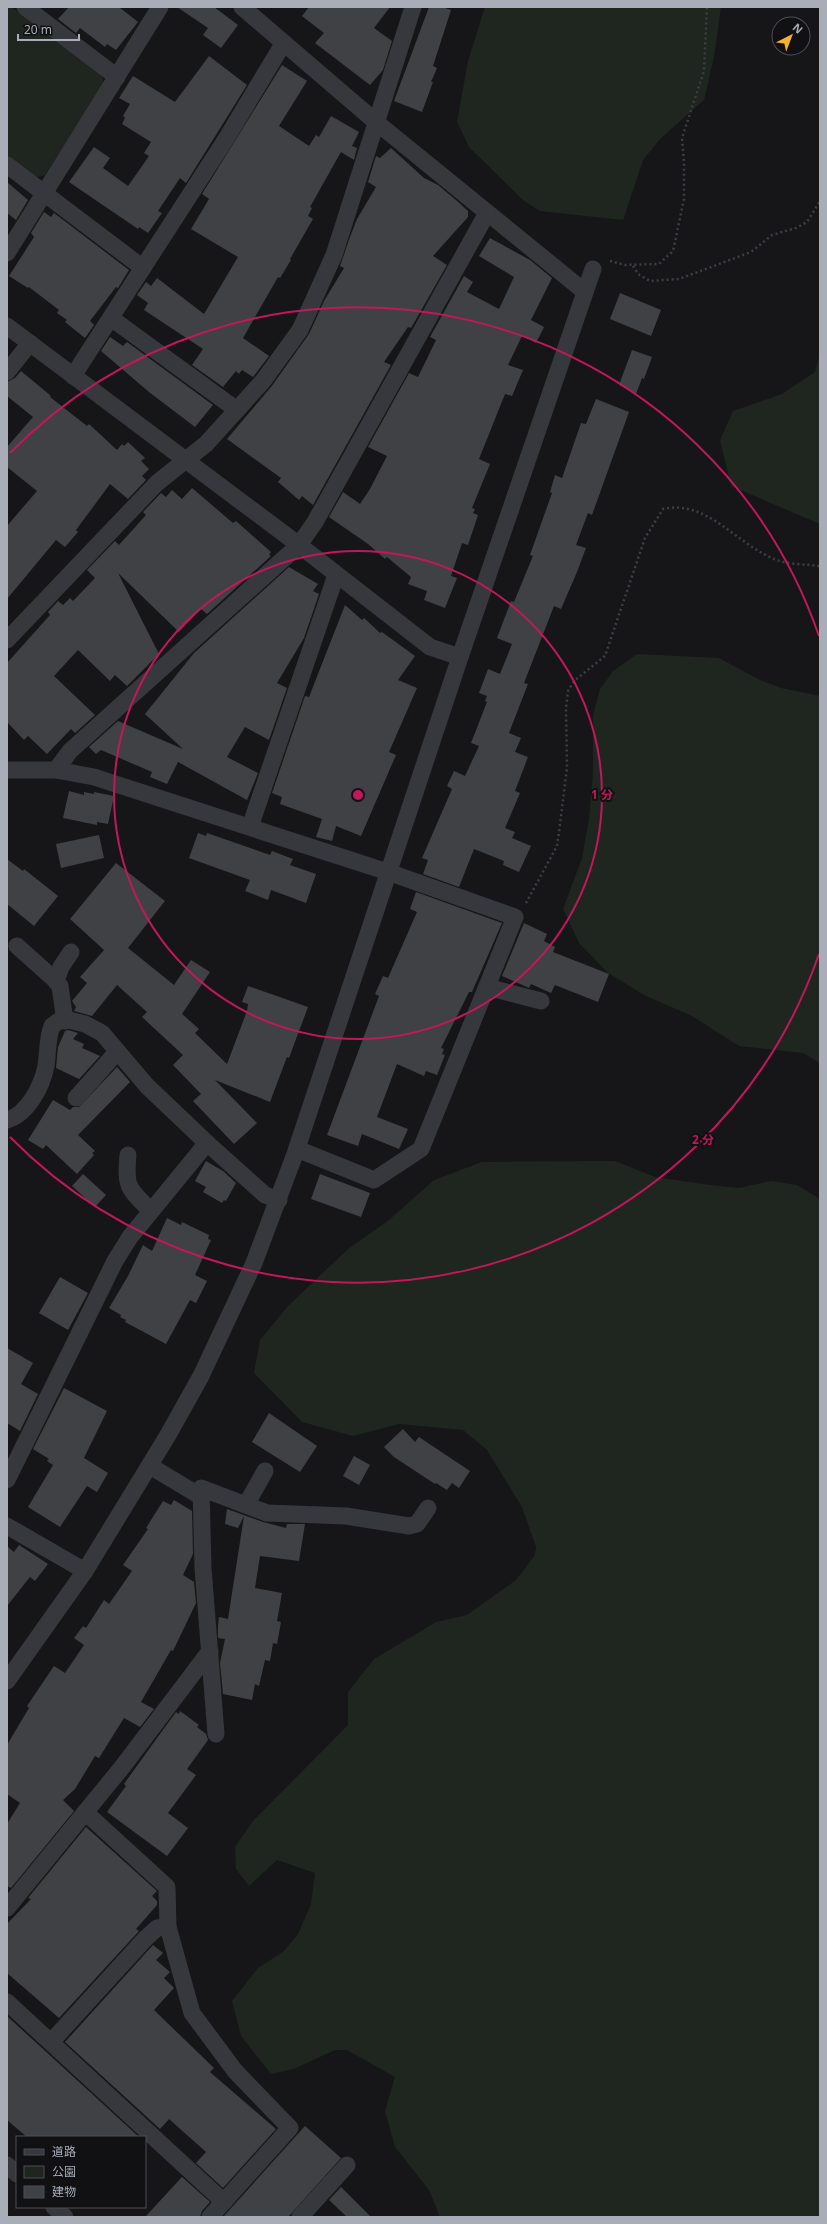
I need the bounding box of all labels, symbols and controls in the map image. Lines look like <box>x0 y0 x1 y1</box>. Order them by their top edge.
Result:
scale bar <box>18 16 79 42</box>
north arrow <box>771 16 811 56</box>
text: N <box>790 20 806 37</box>
text: 20 m <box>24 21 52 38</box>
text: 1 分 <box>591 786 613 803</box>
centre of rings <box>351 788 365 802</box>
text: 2 分 <box>692 1131 714 1148</box>
legend <box>16 2136 146 2208</box>
text: 道路 <box>52 2143 76 2160</box>
text: 公園 <box>52 2163 76 2180</box>
text: 建物 <box>52 2183 76 2200</box>

